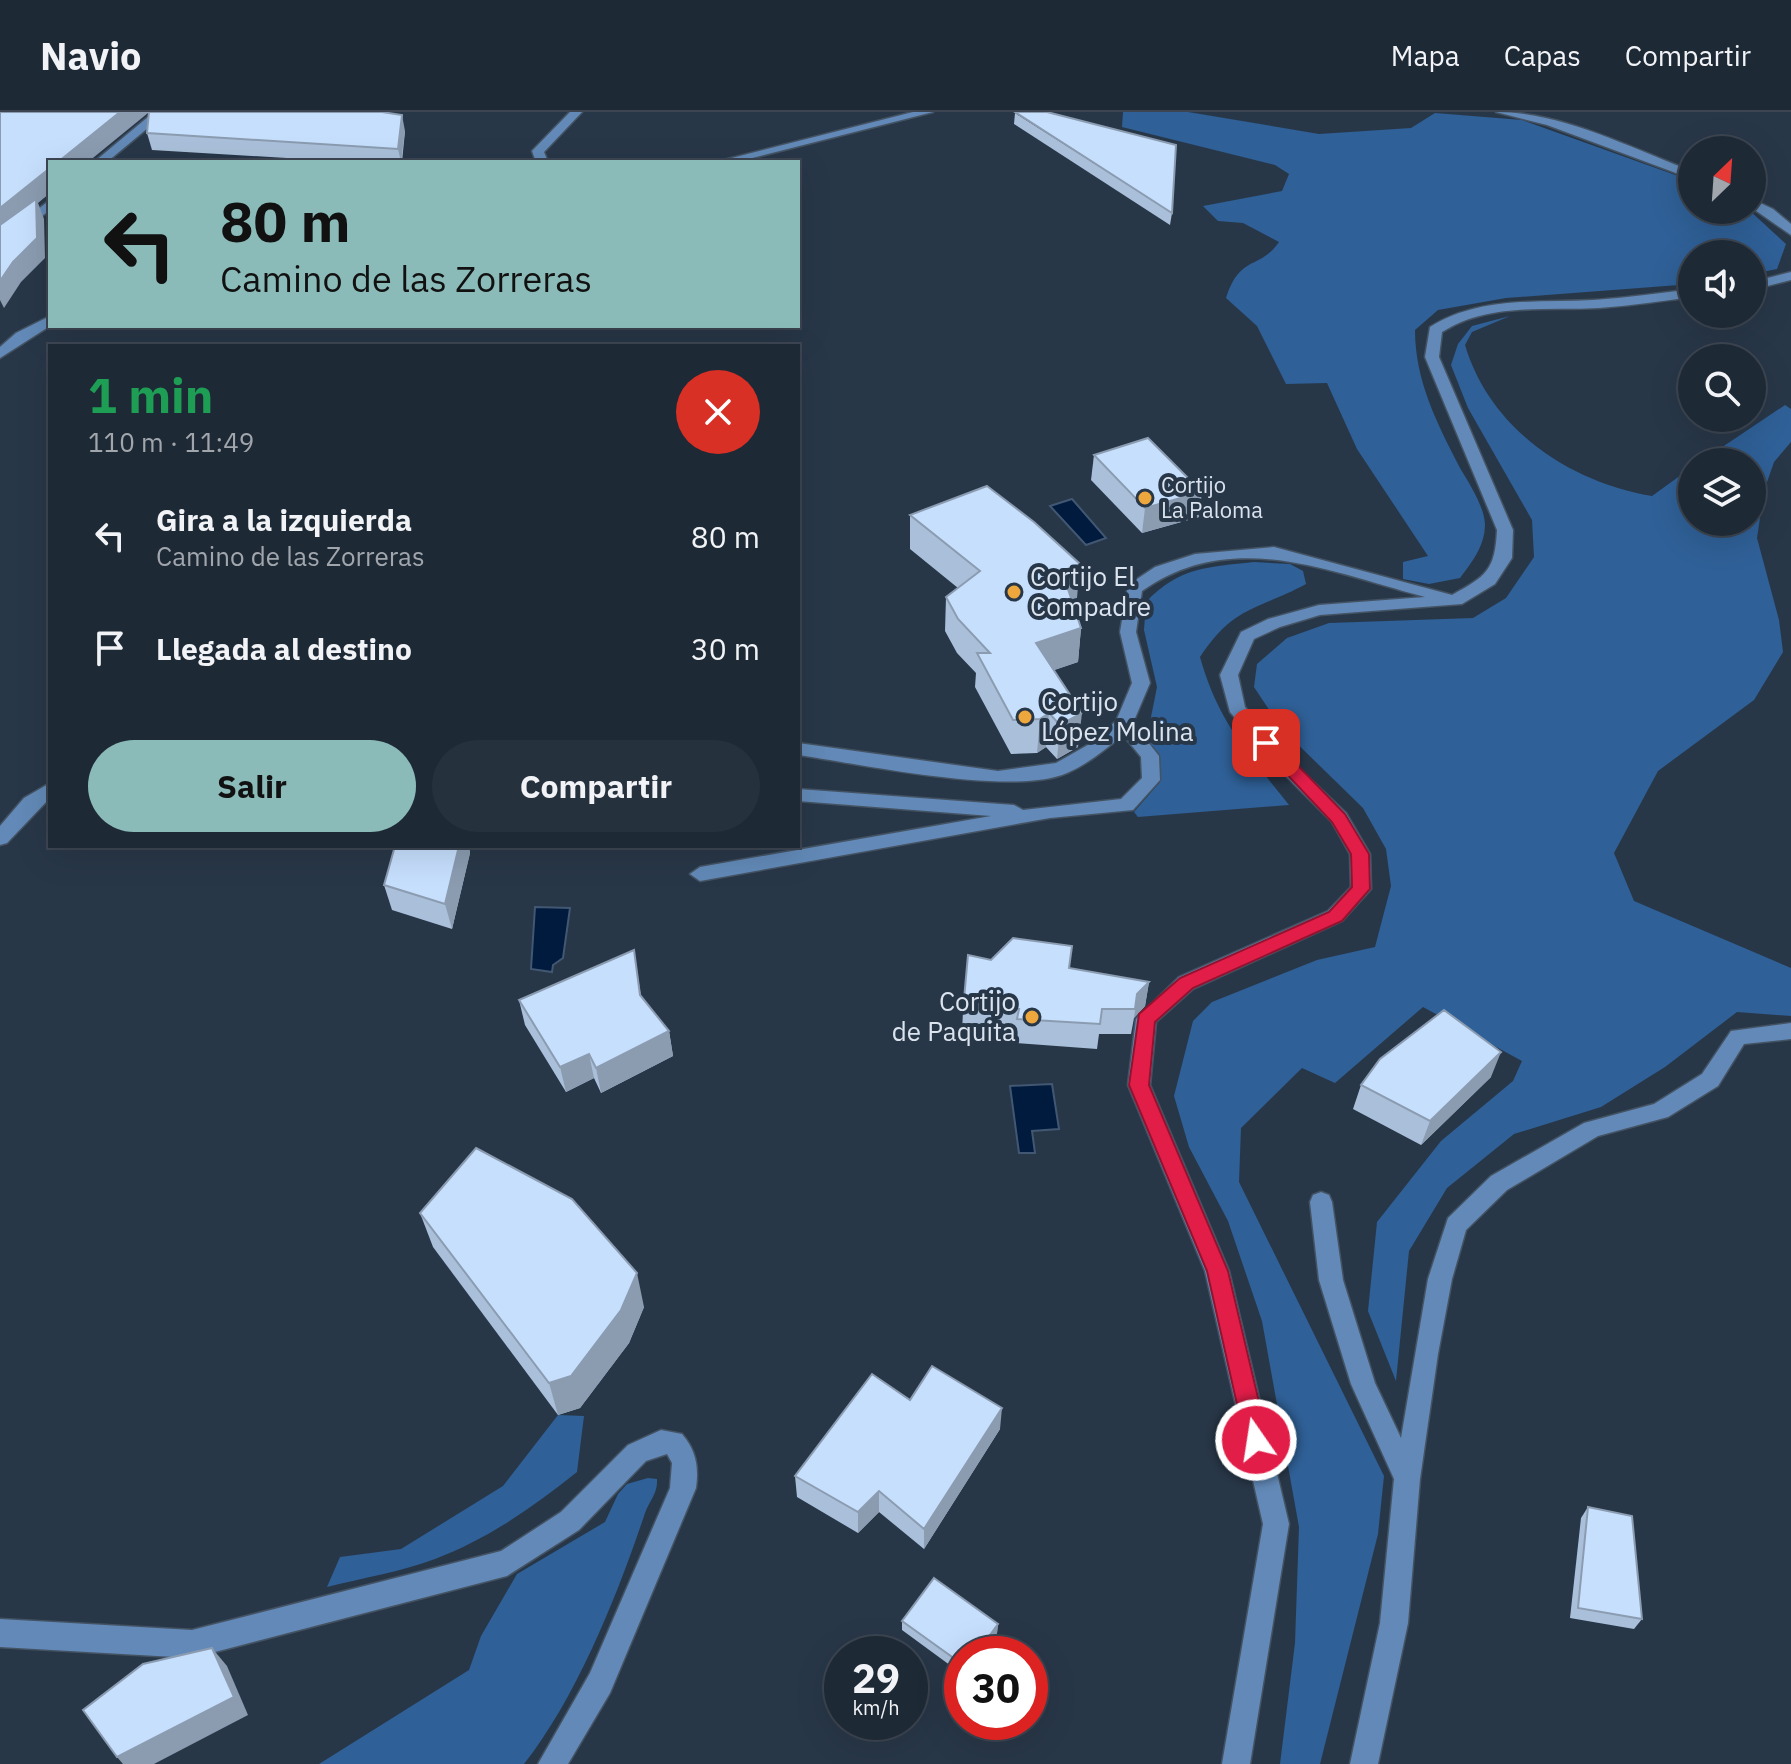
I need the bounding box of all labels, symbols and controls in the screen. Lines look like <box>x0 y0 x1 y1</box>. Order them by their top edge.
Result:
text: Navio <box>40 31 142 80</box>
text: Mapa <box>1391 37 1460 74</box>
text: Capas <box>1504 37 1581 74</box>
text: Compartir <box>1625 37 1751 74</box>
north arrow <box>1678 136 1766 224</box>
map controls <box>1678 136 1766 536</box>
text: 80 m <box>220 185 350 257</box>
icon: left <box>88 192 192 296</box>
button: sound <box>1678 240 1766 328</box>
text: Camino de las Zorreras <box>220 255 592 302</box>
button: search <box>1678 344 1766 432</box>
text: 1 min <box>88 364 213 426</box>
button: close <box>676 370 760 454</box>
text: 110 m · 11:49 <box>88 425 254 459</box>
button: layers <box>1678 448 1766 536</box>
place label: Cortijo La Paloma <box>1161 470 1263 524</box>
marker: Cortijo La Paloma <box>1136 489 1154 507</box>
text: Gira a la izquierda <box>156 500 412 539</box>
icon: left <box>88 514 132 558</box>
text: 80 m <box>691 517 760 556</box>
text: Camino de las Zorreras <box>156 539 425 573</box>
place label: Cortijo El Compadre <box>1030 559 1151 623</box>
marker: Cortijo El Compadre <box>1005 583 1023 601</box>
icon: arrive <box>88 626 132 670</box>
text: Llegada al destino <box>156 629 412 668</box>
text: 30 m <box>691 629 760 668</box>
place label: Cortijo López Molina <box>1041 684 1194 748</box>
marker: Cortijo López Molina <box>1016 708 1034 726</box>
pin <box>1232 709 1300 777</box>
icon: arrive <box>1244 721 1288 765</box>
button: Salir <box>88 740 416 832</box>
button: Compartir <box>432 740 760 832</box>
place label: Cortijo de Paquita <box>892 984 1016 1048</box>
marker: Cortijo de Paquita <box>1023 1008 1041 1026</box>
position arrow <box>1214 1398 1298 1482</box>
speed limit sign: 30 <box>944 1636 1048 1740</box>
text: 29 <box>852 1652 900 1704</box>
text: km/h <box>852 1694 900 1721</box>

